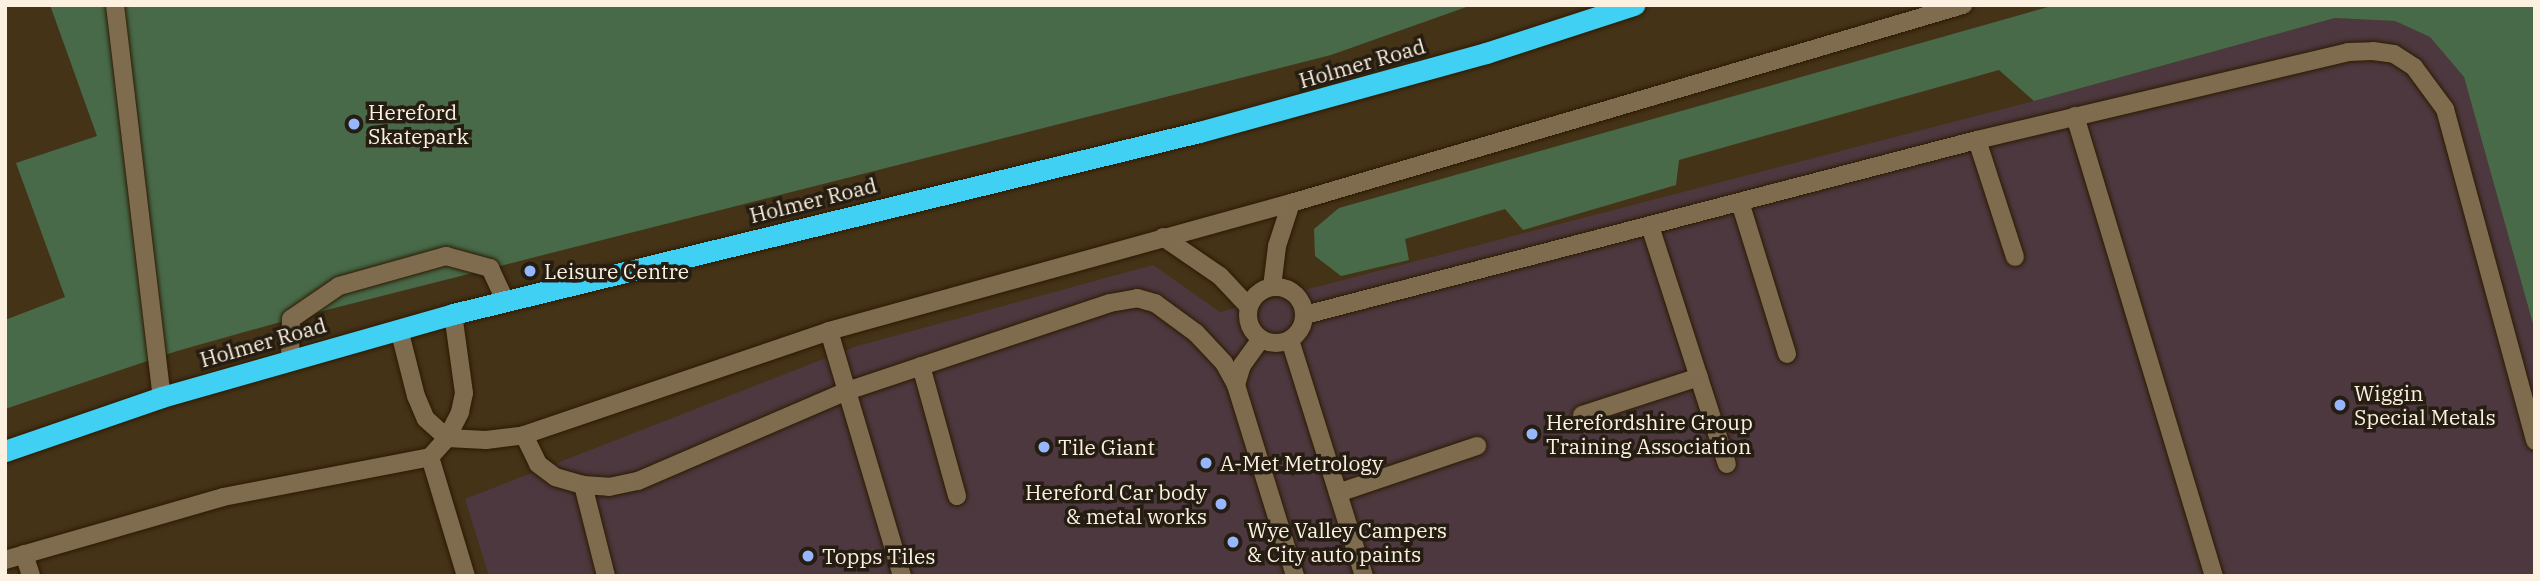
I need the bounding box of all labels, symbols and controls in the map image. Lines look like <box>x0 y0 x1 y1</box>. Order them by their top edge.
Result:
street label: Holmer Road <box>1296 33 1428 93</box>
place label: Hereford Skatepark <box>368 99 469 149</box>
marker: Hereford Skatepark <box>346 116 362 132</box>
street label: Holmer Road <box>747 172 879 228</box>
place label: Leisure Centre <box>544 258 689 284</box>
marker: Leisure Centre <box>522 263 538 279</box>
street label: Holmer Road <box>197 312 329 372</box>
place label: Wiggin Special Metals <box>2354 380 2496 430</box>
marker: Wiggin Special Metals <box>2332 397 2348 413</box>
place label: Herefordshire Group Training Association <box>1546 409 1753 459</box>
marker: Herefordshire Group Training Association <box>1524 426 1540 442</box>
place label: Tile Giant <box>1058 434 1155 460</box>
marker: Tile Giant <box>1036 439 1052 455</box>
place label: A-Met Metrology <box>1220 450 1383 476</box>
marker: A-Met Metrology <box>1198 455 1214 471</box>
place label: Hereford Car body & metal works <box>1025 479 1207 529</box>
marker: Hereford Car body & metal works <box>1213 496 1229 512</box>
place label: Wye Valley Campers & City auto paints <box>1247 517 1447 567</box>
marker: Wye Valley Campers & City auto paints <box>1225 534 1241 550</box>
place label: Topps Tiles <box>822 543 936 569</box>
marker: Topps Tiles <box>800 548 816 564</box>

